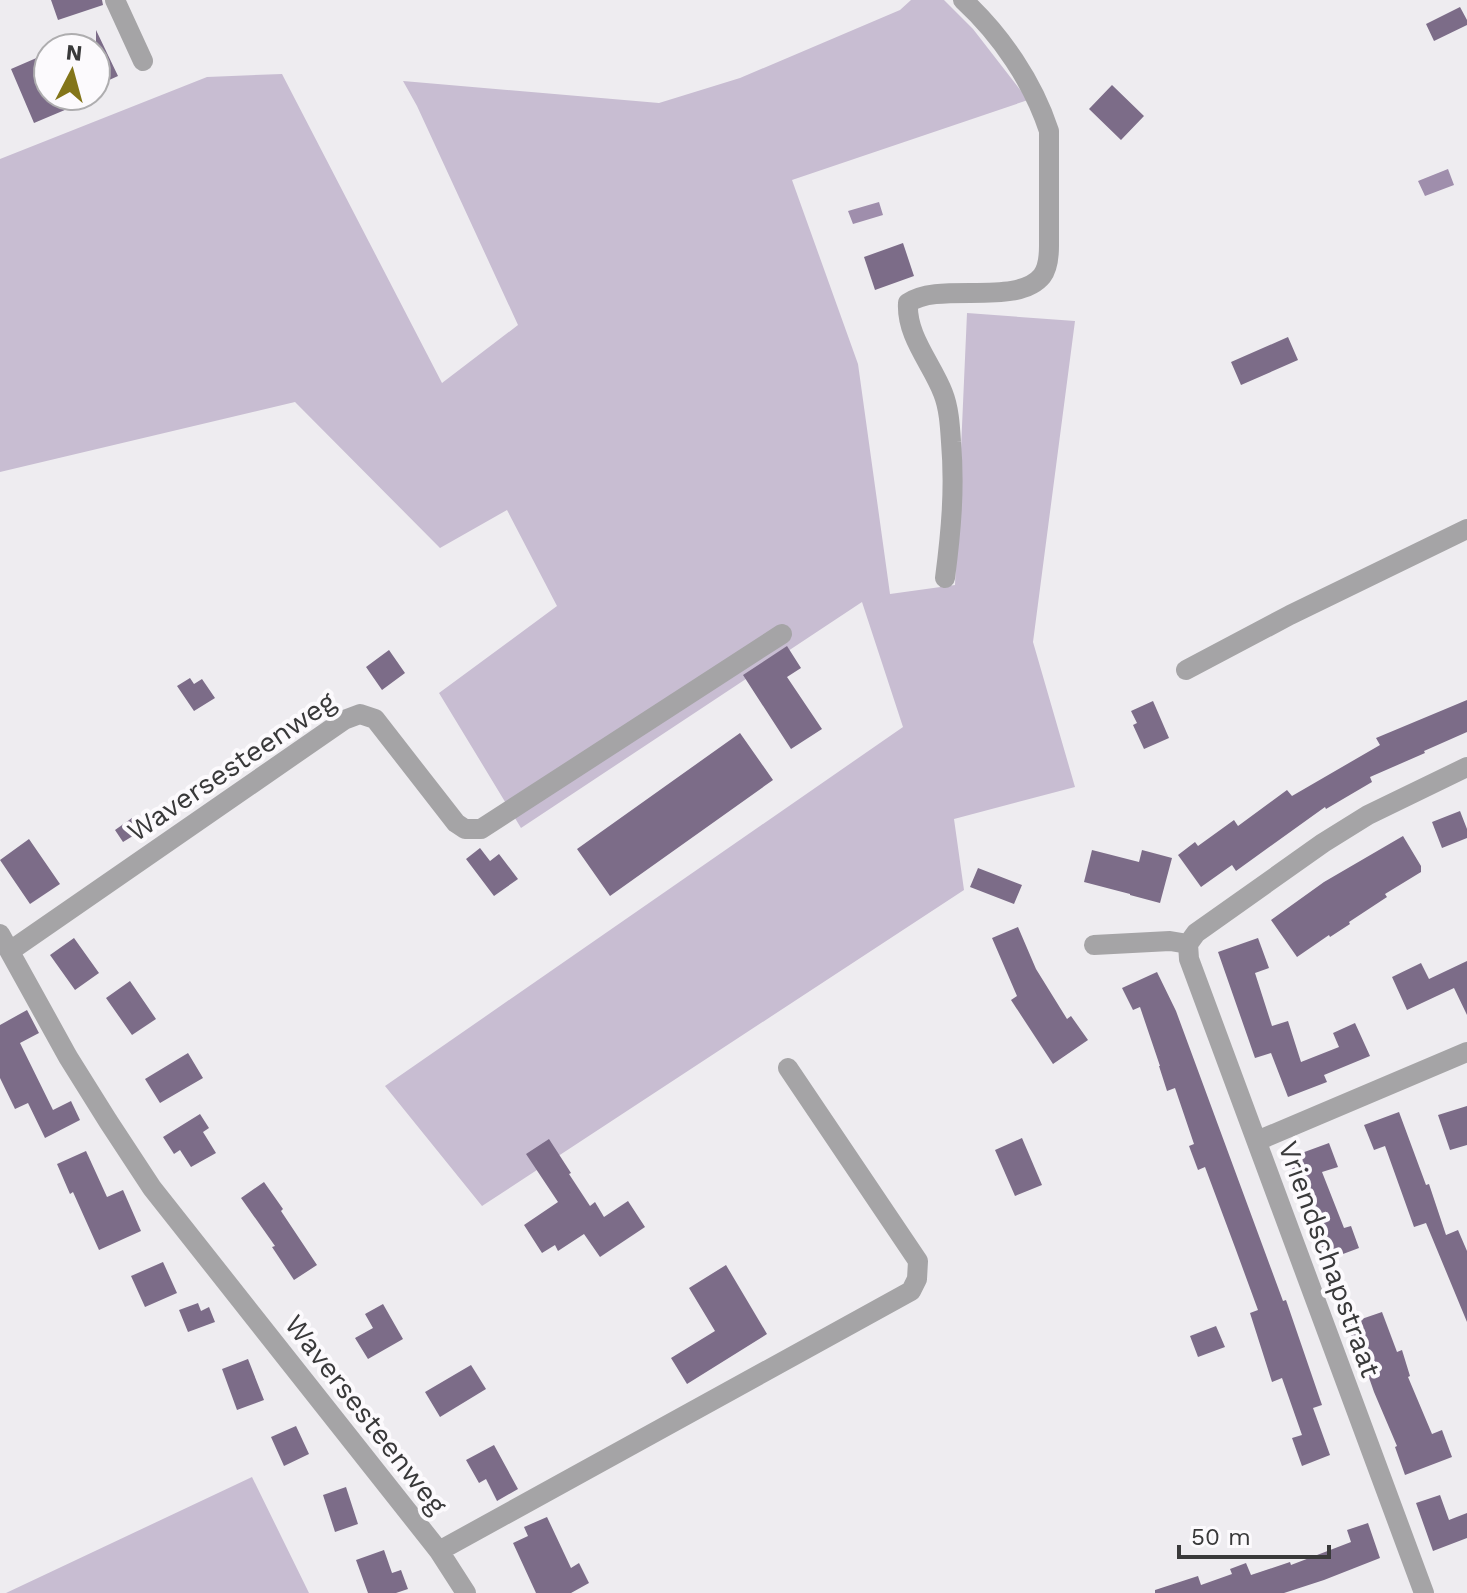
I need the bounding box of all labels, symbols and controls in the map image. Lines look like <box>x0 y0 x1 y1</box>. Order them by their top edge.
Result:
north arrow <box>32 32 112 112</box>
text: N <box>65 39 83 66</box>
street label: Waversesteenweg <box>121 685 342 848</box>
street label: Vriendschapstraat <box>1272 1137 1388 1382</box>
street label: Waversesteenweg <box>278 1308 454 1521</box>
scale bar <box>1179 1509 1329 1559</box>
text: 50 m <box>1191 1523 1251 1551</box>

